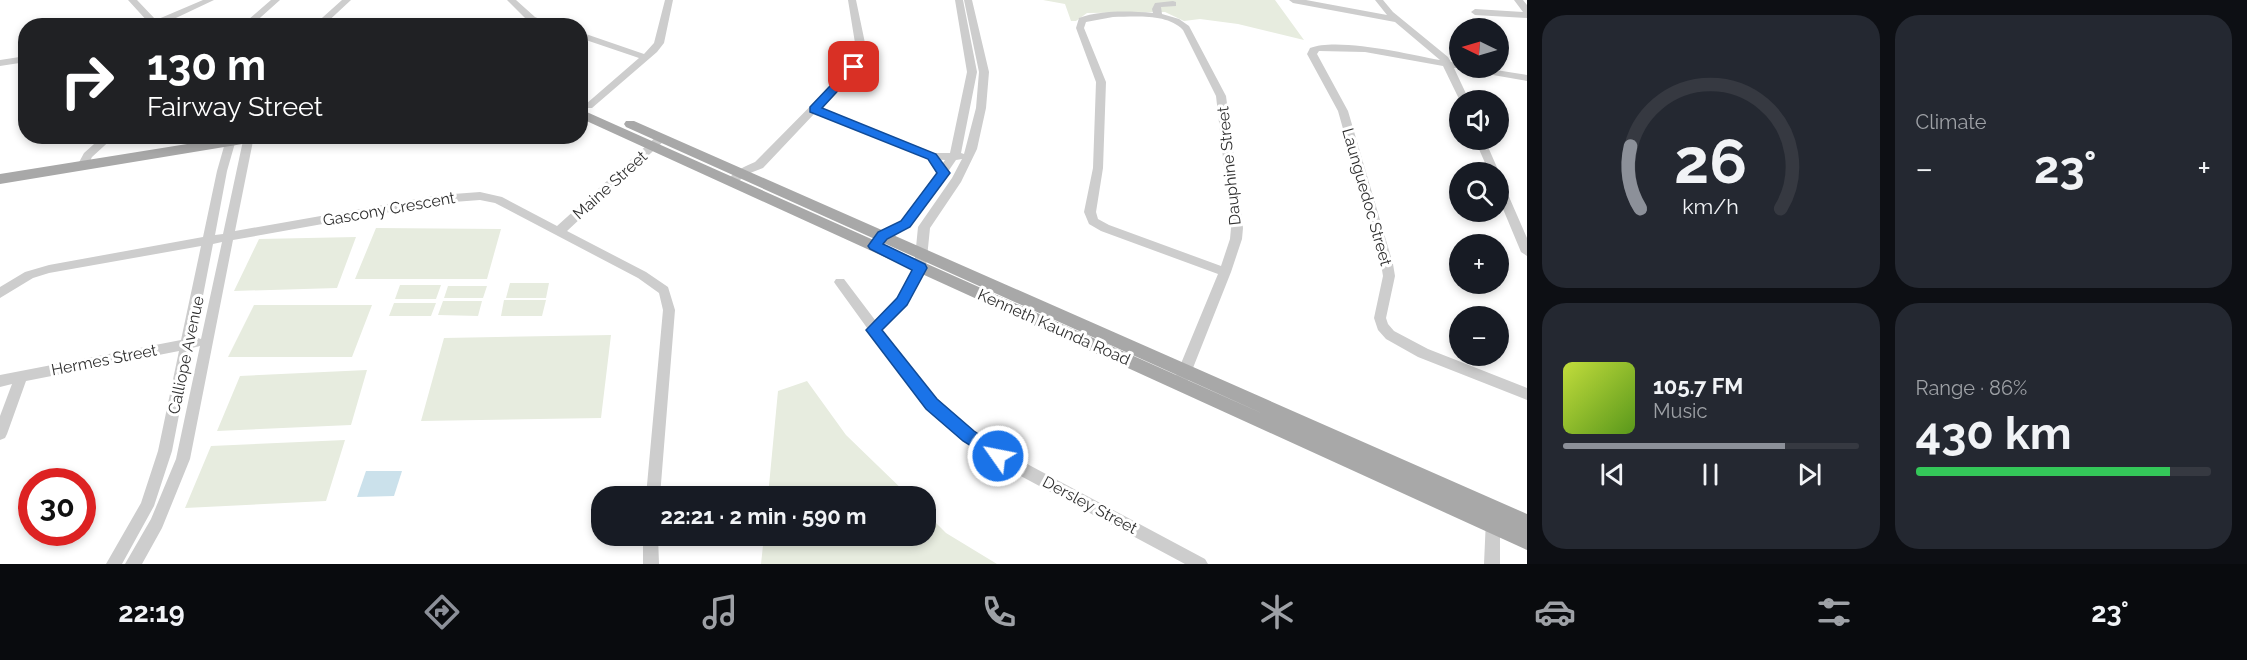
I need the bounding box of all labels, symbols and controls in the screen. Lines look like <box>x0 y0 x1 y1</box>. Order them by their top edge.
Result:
north arrow <box>1449 18 1509 78</box>
map controls <box>1449 18 1509 366</box>
text: 130 m <box>147 41 266 90</box>
pin <box>828 41 879 92</box>
icon: right <box>48 42 126 120</box>
icon: arrive <box>837 50 870 83</box>
button: sound <box>1449 90 1509 150</box>
text: Fairway Street <box>147 91 323 122</box>
street label: Dauphine Street <box>1213 105 1245 226</box>
text: Climate <box>1916 110 1987 134</box>
text: 26 <box>1674 124 1747 198</box>
street label: Launguedoc Street <box>1338 126 1396 269</box>
text: 23° <box>2034 141 2097 194</box>
street label: Maine Street <box>569 146 652 223</box>
text: − <box>1916 149 1933 188</box>
text: + <box>2197 149 2211 188</box>
button: search <box>1449 162 1509 222</box>
street label: Gascony Crescent <box>321 188 457 230</box>
text: km/h <box>1682 194 1739 219</box>
button: + <box>1449 234 1509 294</box>
street label: Kenneth Kaunda Road <box>975 285 1133 369</box>
street label: Calliope Avenue <box>164 294 208 416</box>
button: − <box>1449 306 1509 366</box>
street label: Hermes Street <box>50 340 159 380</box>
text: 105.7 FM <box>1653 373 1743 399</box>
text: Range · 86% <box>1916 376 2027 400</box>
text: Music <box>1653 399 1707 423</box>
text: 430 km <box>1916 407 2072 460</box>
position arrow <box>966 424 1030 488</box>
icon: previous <box>1596 458 1629 491</box>
icon: pause <box>1694 458 1727 491</box>
icon: next <box>1793 458 1826 491</box>
speed limit sign: 30 <box>18 468 96 546</box>
street label: Dersley Street <box>1039 472 1141 538</box>
text: 22:21 · 2 min · 590 m <box>660 503 867 529</box>
icon: directions <box>421 591 463 633</box>
icon: music <box>699 591 741 633</box>
icon: phone <box>978 591 1020 633</box>
icon: climate <box>1256 591 1298 633</box>
icon: car <box>1534 591 1576 633</box>
icon: filters <box>1813 591 1855 633</box>
text: 22:19 <box>118 597 185 628</box>
text: 23° <box>2091 597 2129 628</box>

